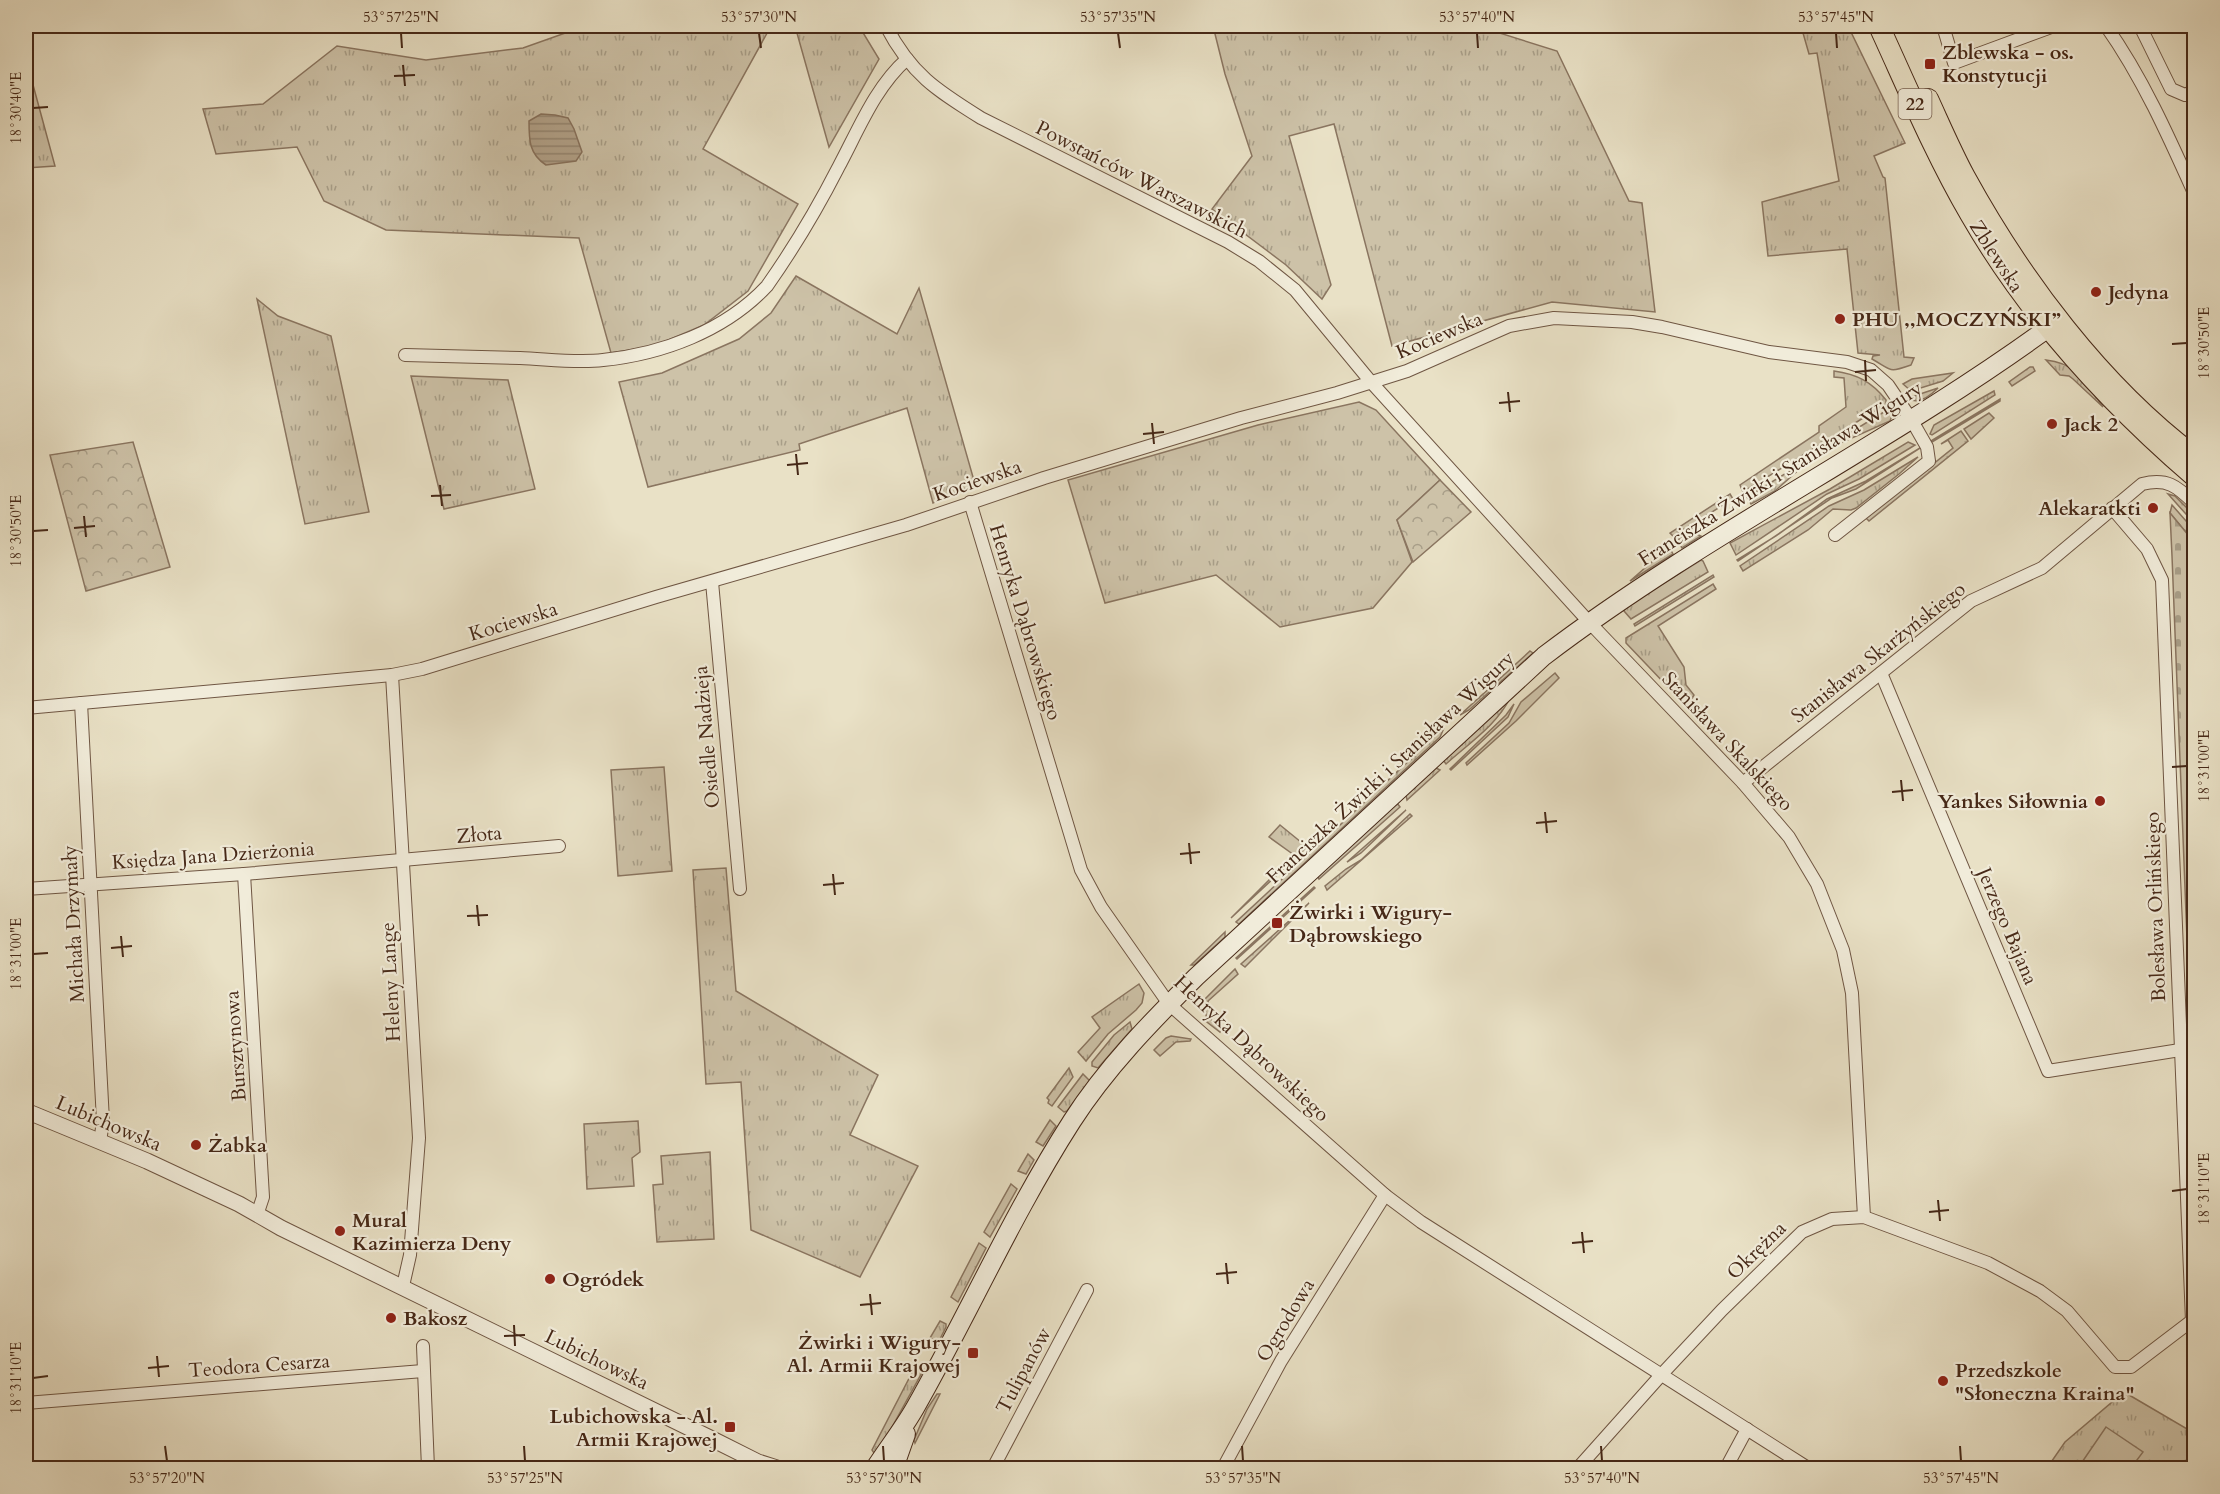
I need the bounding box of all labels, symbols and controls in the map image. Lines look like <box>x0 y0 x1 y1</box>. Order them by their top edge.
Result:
text: 53°57'25"N <box>363 7 439 27</box>
text: 53°57'30"N <box>721 7 797 27</box>
text: 53°57'35"N <box>1080 7 1156 27</box>
text: 53°57'40"N <box>1439 7 1515 27</box>
text: 53°57'45"N <box>1798 7 1874 27</box>
place label: Zblewska - os. Konstytucji <box>1942 39 2074 89</box>
marker: Zblewska - os. Konstytucji <box>1923 57 1937 71</box>
text: 18°30'40"E <box>6 72 26 144</box>
road number: 22 <box>1898 89 1932 119</box>
street label: Powstańców Warszawskich <box>1031 114 1252 245</box>
street label: Zblewska <box>1963 215 2030 298</box>
place label: Jedyna <box>2105 279 2169 306</box>
marker: Jedyna <box>2089 285 2103 299</box>
street label: Kociewska <box>1392 305 1487 366</box>
place label: PHU ,,MOCZYŃSKI” <box>1852 306 2061 333</box>
text: 18°30'50"E <box>2194 307 2214 379</box>
marker: PHU ,,MOCZYŃSKI” <box>1833 312 1847 326</box>
street label: Franciszka Żwirki i Stanisława Wigury <box>1633 374 1928 572</box>
place label: Jack 2 <box>2061 411 2118 438</box>
marker: Jack 2 <box>2045 417 2059 431</box>
street label: Kociewska <box>929 453 1025 508</box>
text: 18°30'50"E <box>6 495 26 567</box>
place label: Alekaratkti <box>2038 495 2141 522</box>
marker: Alekaratkti <box>2146 501 2160 515</box>
street label: Henryka Dąbrowskiego <box>983 521 1068 724</box>
street label: Stanisława Skarżyńskiego <box>1785 576 1971 729</box>
street label: Kociewska <box>465 595 561 648</box>
street label: Franciszka Żwirki i Stanisława Wigury <box>1260 645 1521 890</box>
street label: Osiedle Nadzieja <box>687 664 726 809</box>
street label: Stanisława Skalskiego <box>1656 666 1800 817</box>
text: 18°31'00"E <box>2194 730 2214 802</box>
place label: Yankes Siłownia <box>1937 788 2088 815</box>
marker: Yankes Siłownia <box>2093 794 2107 808</box>
street label: Bolesława Orlińskiego <box>2139 811 2172 1003</box>
street label: Złota <box>455 819 503 850</box>
street label: Księdza Jana Dzierżonia <box>111 835 316 876</box>
street label: Michała Drzymały <box>56 844 91 1003</box>
street label: Jerzego Bajana <box>1970 861 2045 989</box>
place label: Żwirki i Wigury- Dąbrowskiego <box>1289 899 1452 949</box>
marker: Żwirki i Wigury- Dąbrowskiego <box>1270 916 1284 930</box>
text: 18°31'00"E <box>6 918 26 990</box>
street label: Heleny Lange <box>374 922 407 1042</box>
street label: Henryka Dąbrowskiego <box>1168 969 1335 1128</box>
street label: Bursztynowa <box>218 989 253 1102</box>
street label: Lubichowska <box>52 1089 166 1158</box>
place label: Żabka <box>208 1132 267 1159</box>
marker: Żabka <box>189 1138 203 1152</box>
text: 18°31'10"E <box>2194 1153 2214 1225</box>
place label: Mural Kazimierza Deny <box>352 1207 512 1257</box>
street label: Okrężna <box>1721 1215 1792 1286</box>
marker: Mural Kazimierza Deny <box>333 1224 347 1238</box>
place label: Ogródek <box>562 1266 645 1293</box>
marker: Ogródek <box>543 1272 557 1286</box>
street label: Ogrodowa <box>1250 1273 1321 1367</box>
place label: Bakosz <box>403 1305 468 1332</box>
marker: Bakosz <box>384 1311 398 1325</box>
street label: Tulipanów <box>989 1322 1057 1418</box>
street label: Lubichowska <box>540 1323 654 1396</box>
place label: Żwirki i Wigury- Al. Armii Krajowej <box>787 1329 961 1379</box>
text: 18°31'10"E <box>6 1342 26 1414</box>
marker: Żwirki i Wigury- Al. Armii Krajowej <box>966 1346 980 1360</box>
street label: Teodora Cesarza <box>187 1347 331 1384</box>
place label: Przedszkole "Słoneczna Kraina" <box>1955 1357 2135 1407</box>
marker: Przedszkole "Słoneczna Kraina" <box>1936 1374 1950 1388</box>
place label: Lubichowska - Al. Armii Krajowej <box>549 1403 718 1453</box>
marker: Lubichowska - Al. Armii Krajowej <box>723 1420 737 1434</box>
text: 53°57'20"N <box>129 1468 205 1488</box>
text: 53°57'25"N <box>487 1468 563 1488</box>
text: 53°57'30"N <box>846 1468 922 1488</box>
text: 53°57'35"N <box>1205 1468 1281 1488</box>
text: 53°57'40"N <box>1564 1468 1640 1488</box>
text: 53°57'45"N <box>1923 1468 1999 1488</box>

